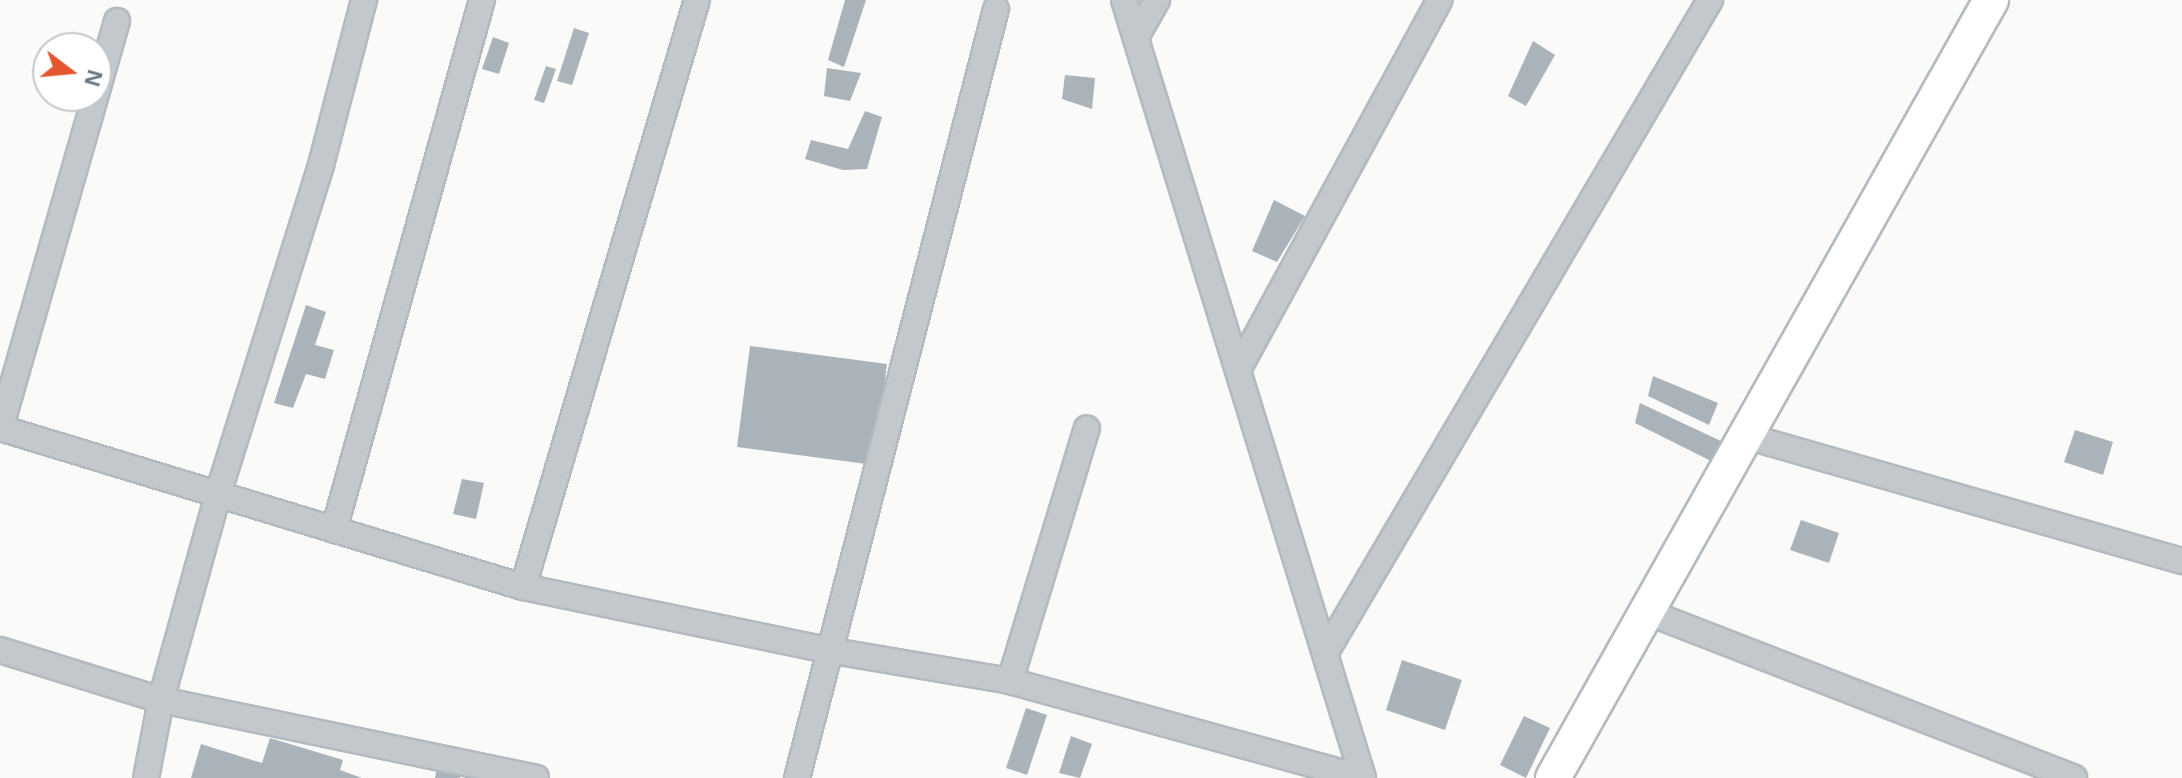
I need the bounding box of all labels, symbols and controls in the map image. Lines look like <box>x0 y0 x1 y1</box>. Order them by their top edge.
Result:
north arrow <box>32 32 112 112</box>
text: N <box>79 67 108 89</box>

